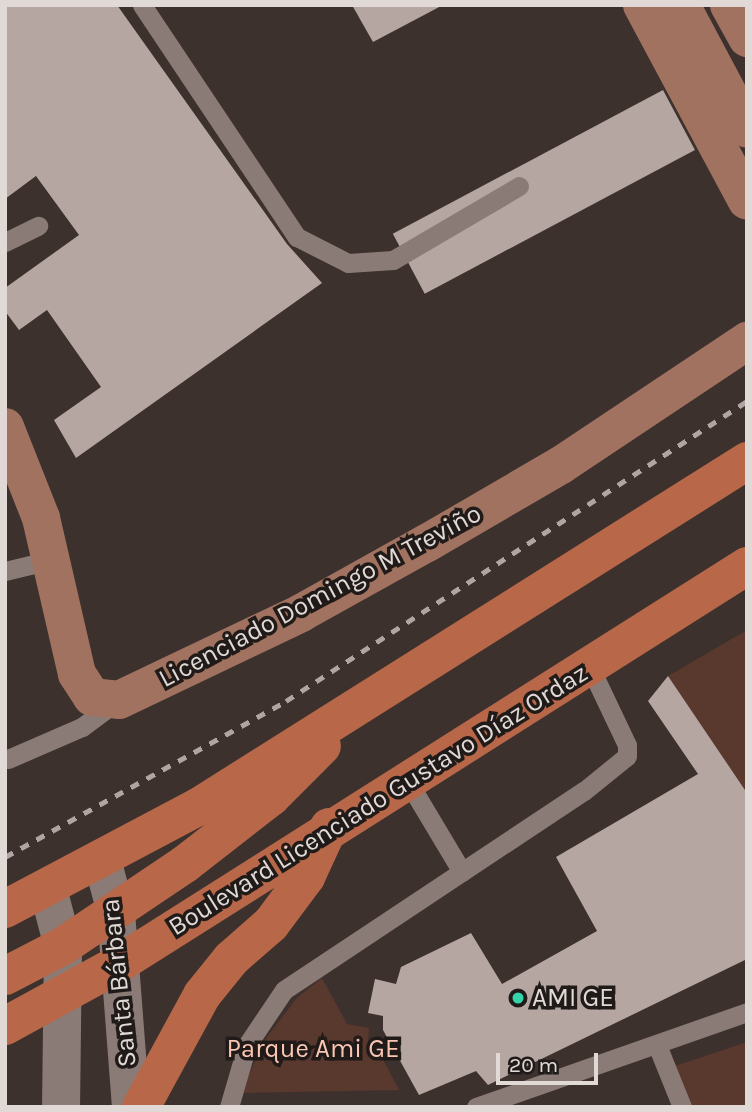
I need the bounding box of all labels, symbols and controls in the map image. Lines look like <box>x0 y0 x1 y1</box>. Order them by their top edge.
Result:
street label: Licenciado Domingo M Treviño <box>153 498 487 694</box>
street label: Boulevard Licenciado Gustavo Díaz Ordaz <box>163 657 593 943</box>
street label: Santa Bárbara <box>95 897 143 1069</box>
place label: AMI GE <box>532 982 614 1014</box>
marker: AMI GE <box>510 990 526 1006</box>
park label: Parque Ami GE <box>226 1033 400 1065</box>
scale bar <box>500 1038 602 1082</box>
text: 20 m <box>509 1053 558 1077</box>

